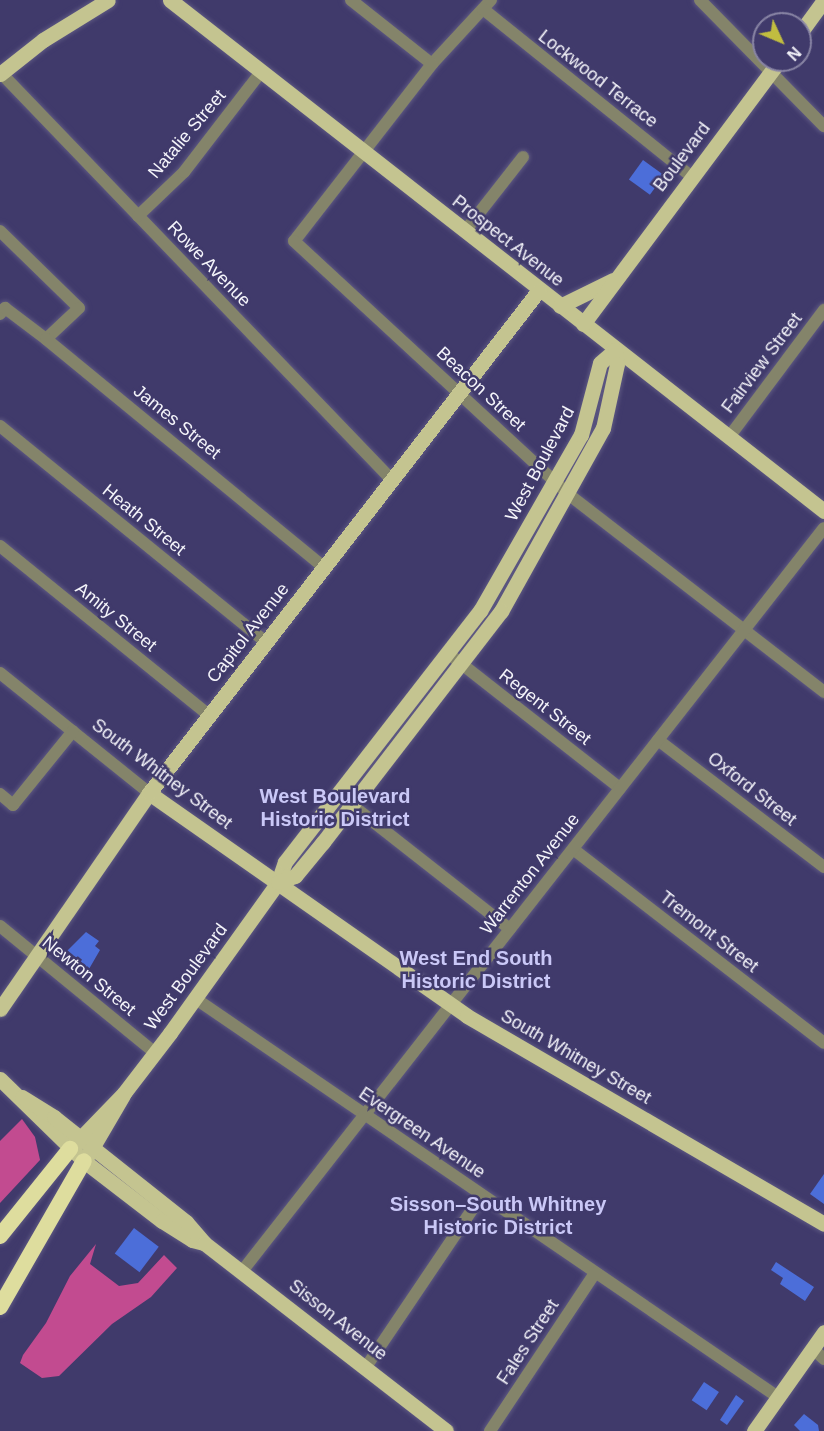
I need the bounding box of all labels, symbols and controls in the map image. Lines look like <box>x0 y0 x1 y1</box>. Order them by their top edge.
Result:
north arrow <box>752 12 812 72</box>
street label: Lockwood Terrace <box>534 26 662 132</box>
text: N <box>784 43 804 64</box>
street label: Natalie Street <box>144 85 230 183</box>
street label: Boulevard <box>649 118 715 196</box>
street label: Prospect Avenue <box>447 190 569 292</box>
street label: Rowe Avenue <box>162 216 256 312</box>
street label: Fairview Street <box>717 309 807 417</box>
street label: Beacon Street <box>432 342 530 436</box>
street label: James Street <box>129 380 225 464</box>
street label: West Boulevard <box>501 403 579 525</box>
street label: Heath Street <box>98 480 190 560</box>
street label: Amity Street <box>71 578 161 656</box>
street label: Capitol Avenue <box>202 578 294 688</box>
street label: Regent Street <box>495 664 595 750</box>
street label: South Whitney Street <box>88 714 236 834</box>
street label: Oxford Street <box>703 748 801 830</box>
district label: West Boulevard Historic District <box>260 784 410 831</box>
street label: Warrenton Avenue <box>476 809 584 939</box>
street label: Tremont Street <box>655 887 763 977</box>
street label: West Boulevard <box>140 919 232 1035</box>
street label: Newton Street <box>38 932 140 1020</box>
district label: West End South Historic District <box>400 947 552 994</box>
street label: South Whitney Street <box>497 1005 655 1109</box>
street label: Evergreen Avenue <box>354 1082 490 1184</box>
district label: Sisson–South Whitney Historic District <box>390 1192 606 1239</box>
street label: Sisson Avenue <box>284 1275 392 1365</box>
street label: Fales Street <box>493 1295 563 1389</box>

